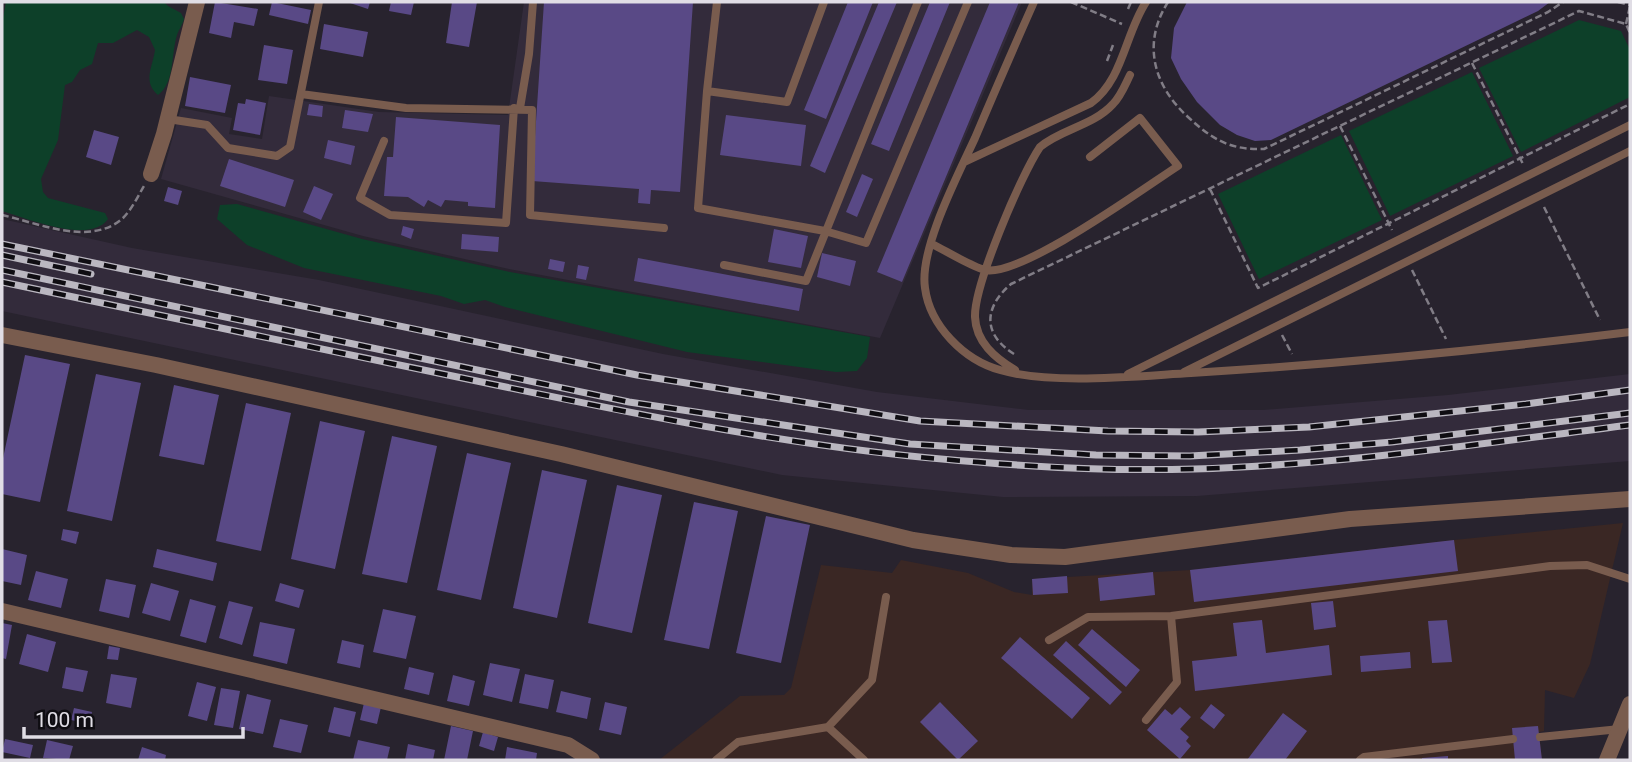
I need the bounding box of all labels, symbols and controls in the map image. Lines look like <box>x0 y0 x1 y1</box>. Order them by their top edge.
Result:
scale bar <box>24 696 243 740</box>
text: 100 m <box>35 708 94 732</box>

